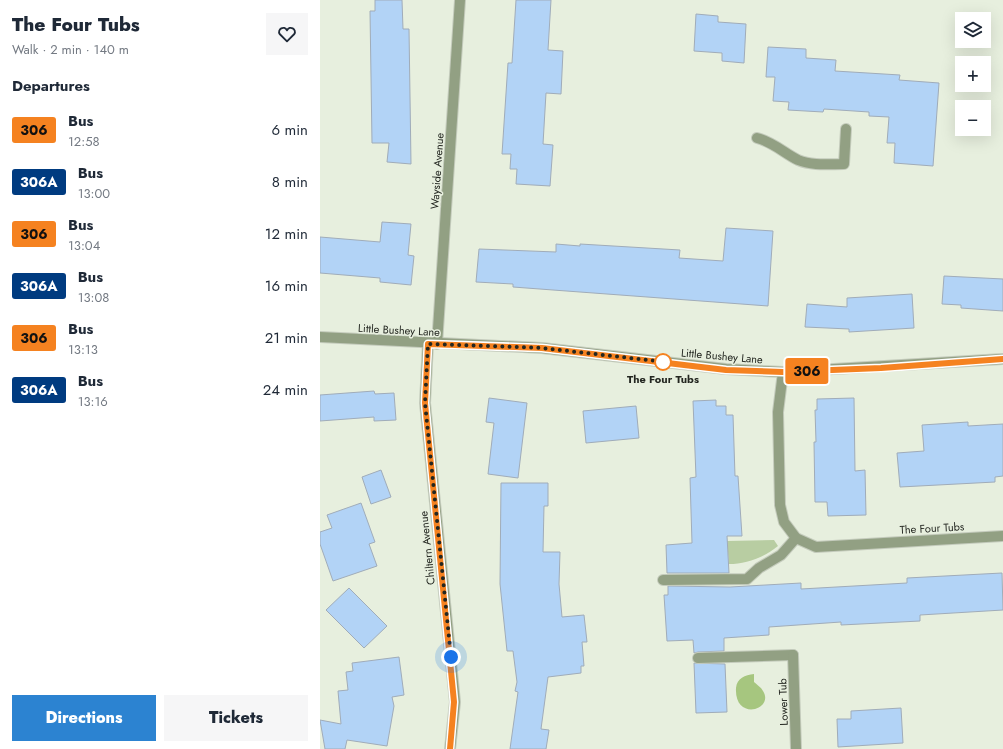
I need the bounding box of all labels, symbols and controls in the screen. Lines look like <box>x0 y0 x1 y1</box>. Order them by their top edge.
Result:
text: The Four Tubs <box>12 11 140 38</box>
map controls <box>955 12 991 136</box>
button: layers <box>955 12 991 48</box>
button: heart <box>266 13 308 55</box>
text: Walk · 2 min · 140 m <box>12 40 129 59</box>
button: + <box>955 56 991 92</box>
text: Departures <box>12 75 90 97</box>
button: − <box>955 100 991 136</box>
text: Bus <box>68 110 93 132</box>
text: 6 min <box>271 119 308 141</box>
text: 306 <box>20 120 48 140</box>
text: 12:58 <box>68 132 100 151</box>
street label: Wayside Avenue <box>426 132 448 210</box>
text: Bus <box>78 162 103 184</box>
text: 8 min <box>272 171 308 193</box>
text: 306A <box>20 172 58 192</box>
text: 13:00 <box>78 184 110 203</box>
text: Bus <box>68 214 93 236</box>
text: 12 min <box>265 223 308 245</box>
text: 306 <box>20 224 48 244</box>
text: 13:04 <box>68 236 100 255</box>
text: Bus <box>78 266 103 288</box>
text: 16 min <box>265 275 308 297</box>
text: 306A <box>20 276 58 296</box>
text: 13:08 <box>78 288 109 307</box>
text: Bus <box>68 318 93 340</box>
street label: Little Bushey Lane <box>358 320 441 340</box>
text: 21 min <box>265 327 308 349</box>
text: 306 <box>20 328 48 348</box>
text: 13:13 <box>68 340 98 359</box>
street label: Little Bushey Lane <box>680 344 764 368</box>
marker: The Four Tubs <box>654 353 672 371</box>
line badge: 306 <box>784 358 830 384</box>
text: 306 <box>793 361 821 381</box>
text: Bus <box>78 370 103 392</box>
place label: The Four Tubs <box>627 371 699 387</box>
text: 24 min <box>263 379 308 401</box>
text: 306A <box>20 380 58 400</box>
text: 13:16 <box>78 392 108 411</box>
street label: Chiltern Avenue <box>415 510 439 586</box>
street label: The Four Tubs <box>899 518 965 538</box>
your location <box>441 647 461 667</box>
street label: Lower Tub <box>774 678 792 726</box>
button: Directions <box>12 695 156 741</box>
button: Tickets <box>164 695 308 741</box>

